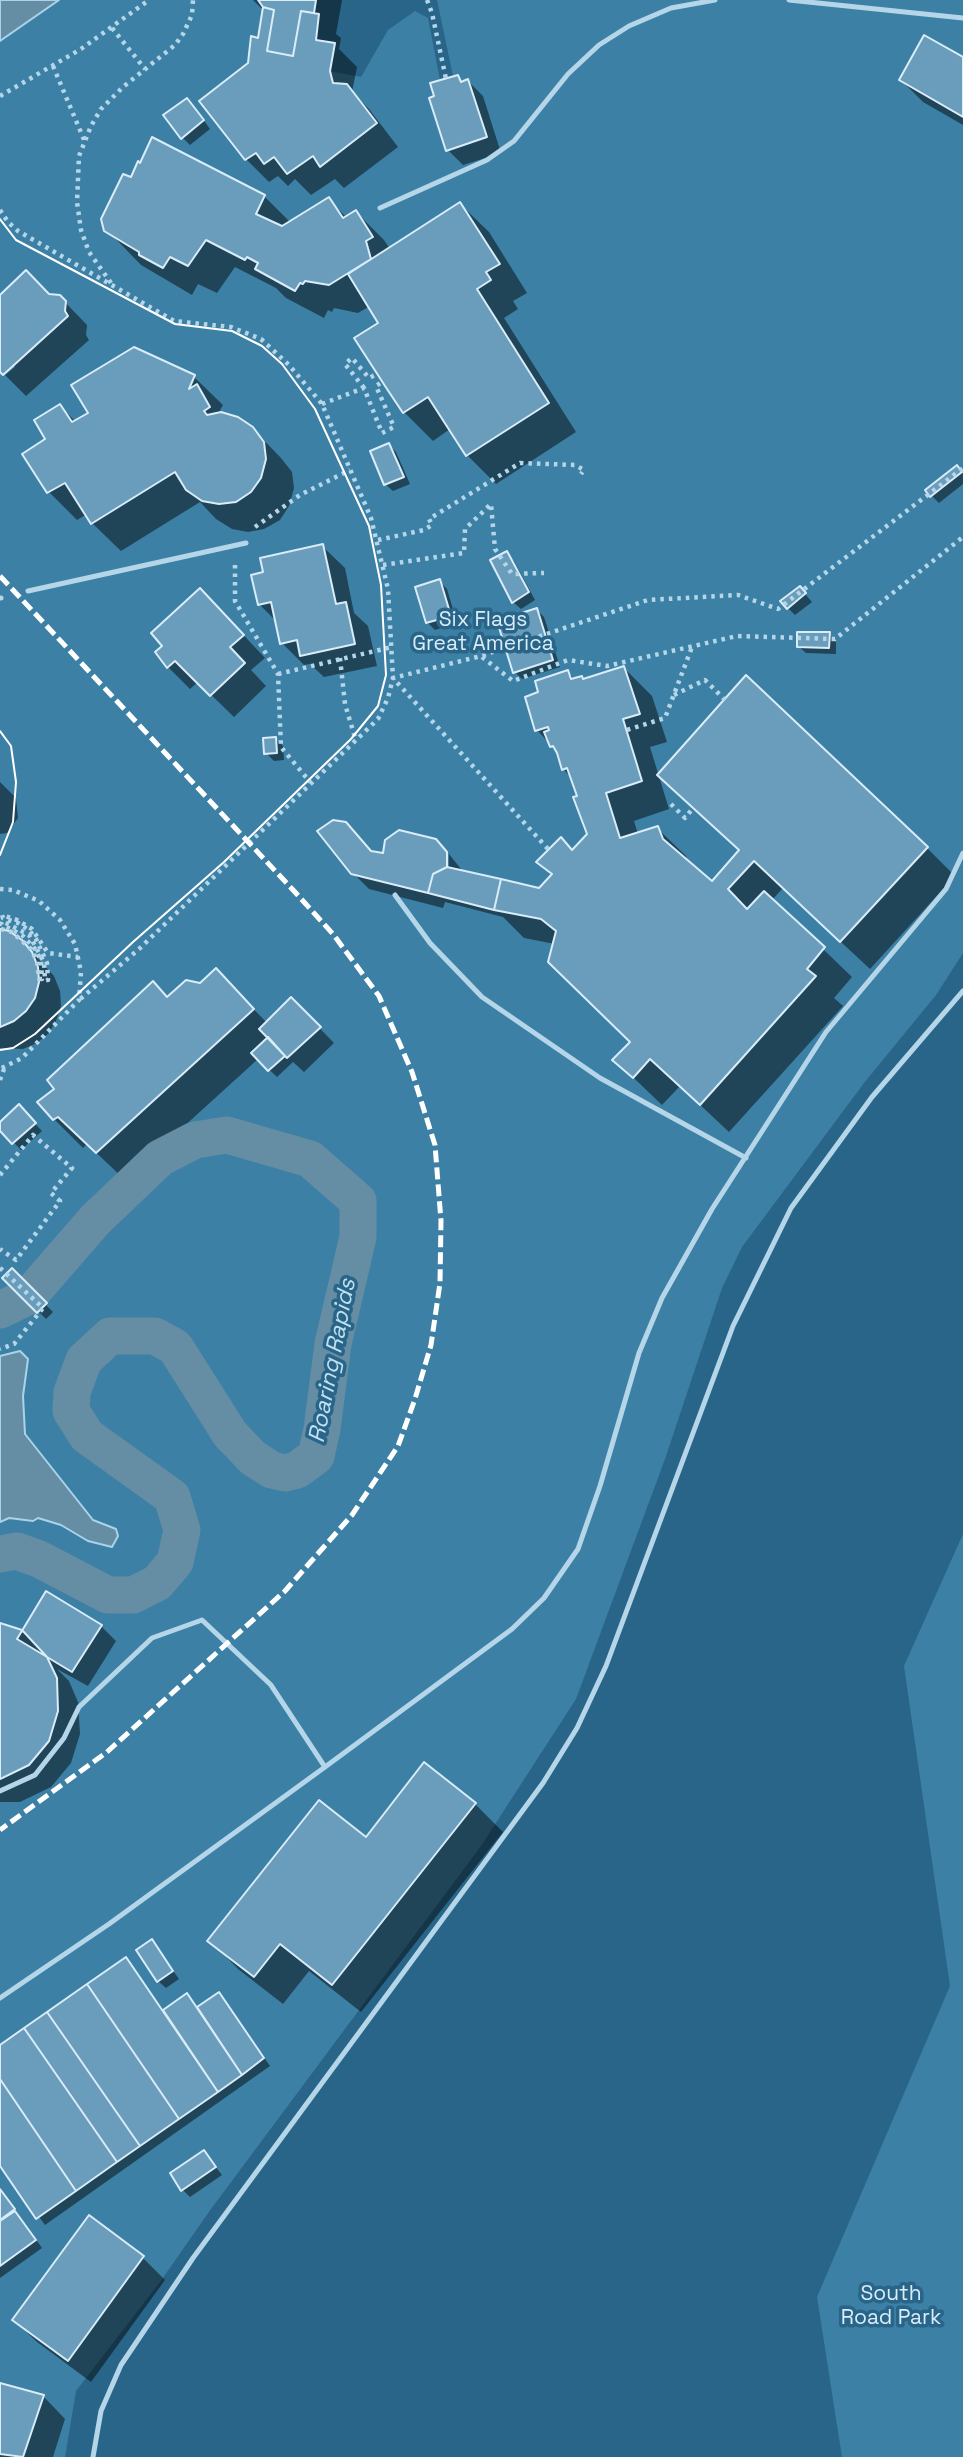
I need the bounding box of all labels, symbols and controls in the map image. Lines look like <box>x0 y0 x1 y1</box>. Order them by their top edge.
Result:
park label: Six Flags Great America <box>412 607 554 657</box>
water label: Roaring Rapids <box>304 1277 362 1445</box>
park label: South Road Park <box>841 2281 941 2331</box>

